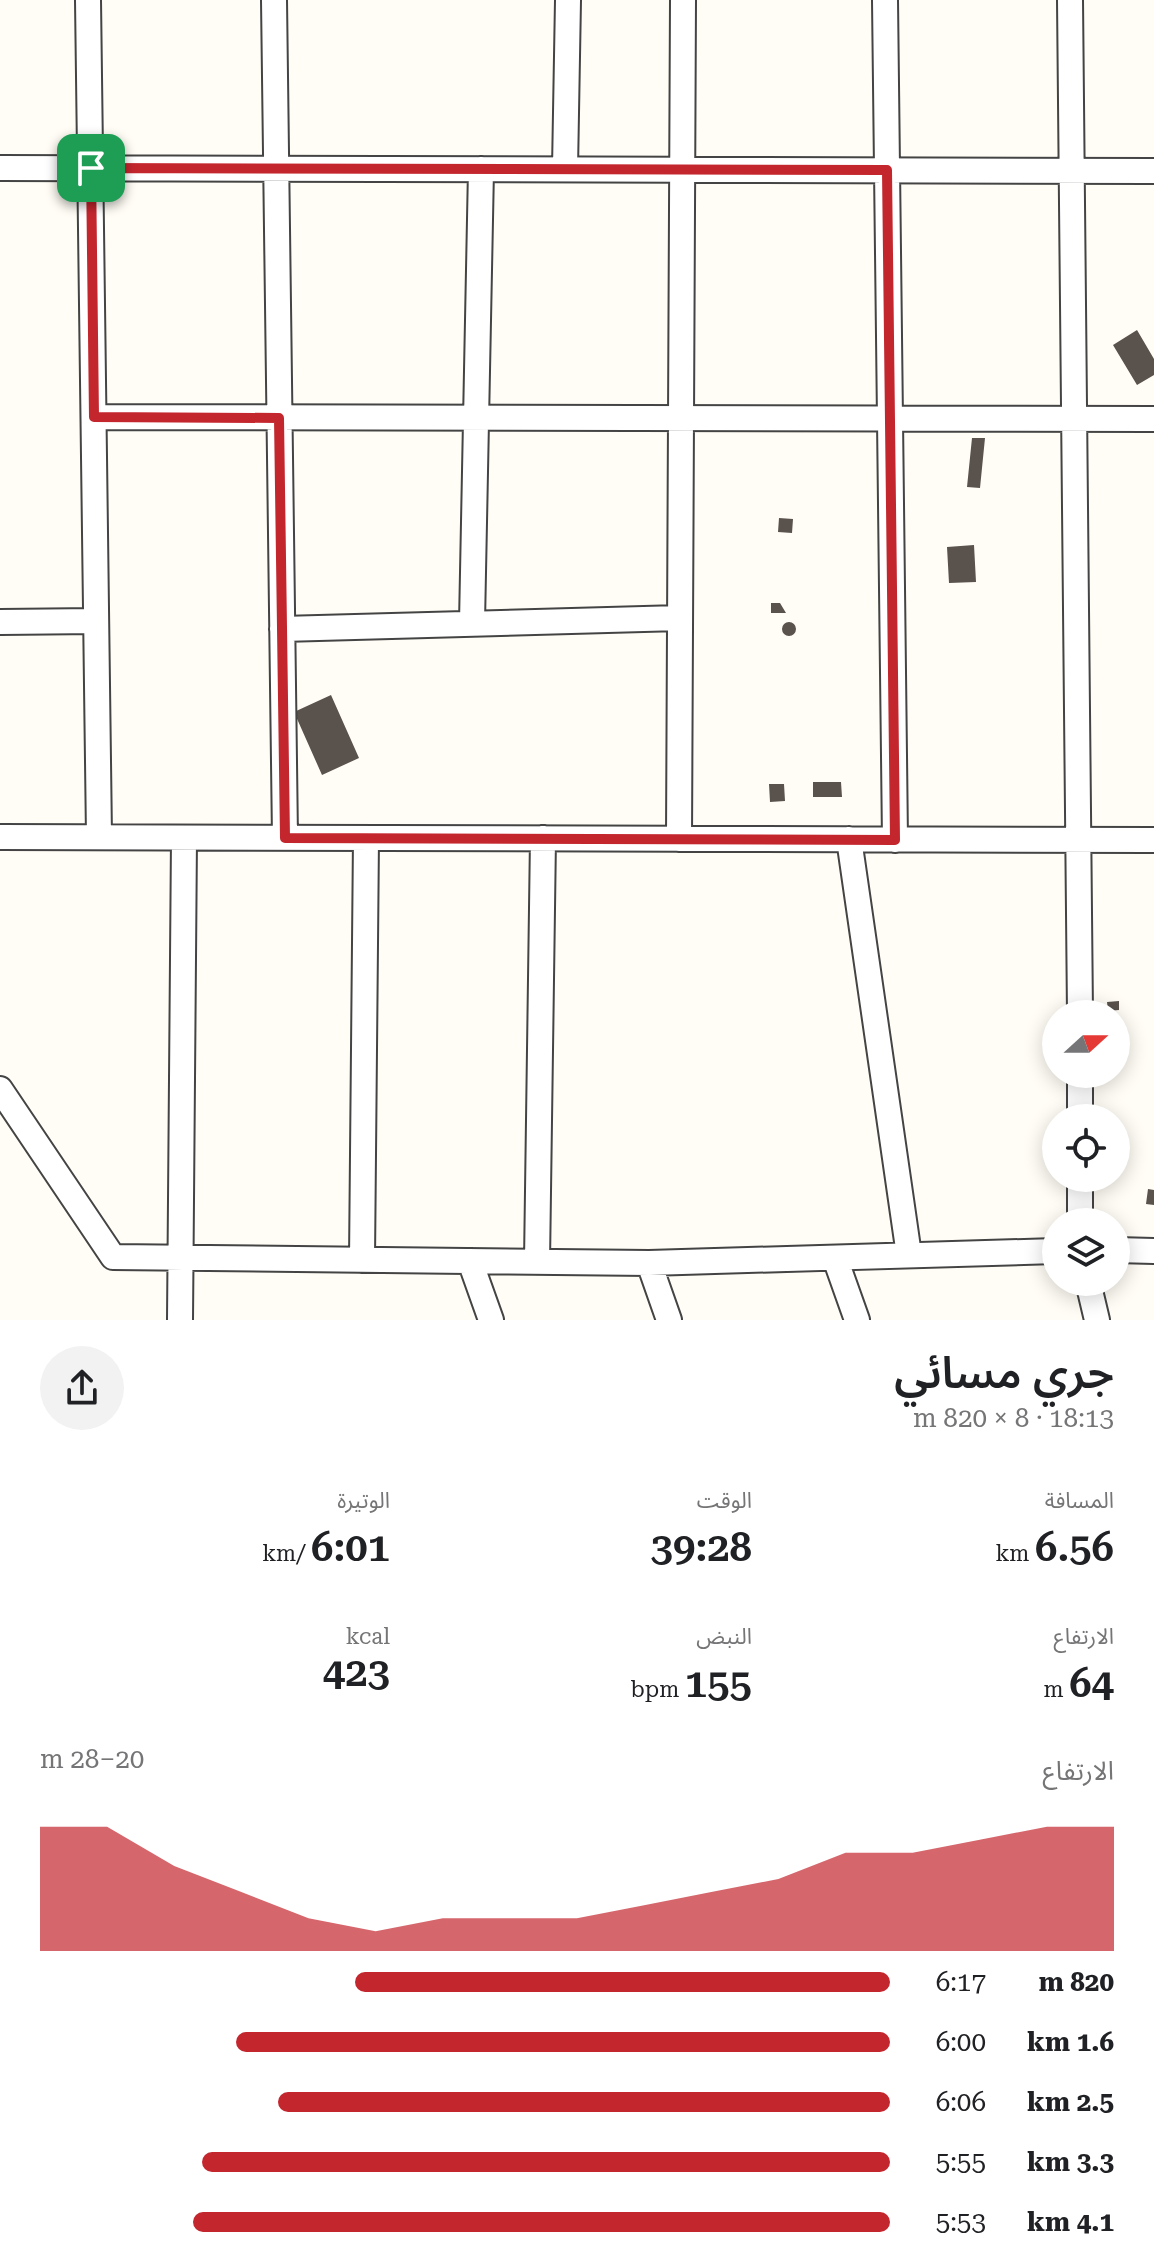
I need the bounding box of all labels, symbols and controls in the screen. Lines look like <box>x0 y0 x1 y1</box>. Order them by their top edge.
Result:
pin <box>57 134 125 202</box>
icon: arrive <box>69 146 113 190</box>
north arrow <box>1042 1000 1130 1088</box>
map controls <box>1042 1000 1130 1296</box>
button: locate <box>1042 1104 1130 1192</box>
button: layers <box>1042 1208 1130 1296</box>
button: share <box>40 1346 124 1430</box>
text: جري مسائي <box>894 1347 1114 1399</box>
text: 18:13 · 8 × 820 m <box>913 1403 1114 1433</box>
text: الوتيرة <box>337 1488 390 1513</box>
text: الوقت <box>697 1488 752 1513</box>
text: المسافة <box>1045 1488 1114 1513</box>
text: 6:01 <box>311 1524 390 1571</box>
text: 39:28 <box>651 1524 752 1571</box>
text: 6.56 <box>1035 1524 1114 1571</box>
text: /km <box>262 1541 311 1566</box>
text: km <box>995 1541 1035 1566</box>
text: kcal <box>346 1624 390 1649</box>
text: النبض <box>696 1624 752 1649</box>
text: الارتفاع <box>1054 1624 1114 1649</box>
text: 423 <box>323 1649 390 1696</box>
text: 155 <box>685 1660 752 1707</box>
text: 64 <box>1069 1660 1114 1707</box>
text: bpm <box>631 1677 685 1702</box>
text: m <box>1044 1677 1069 1702</box>
text: 20–28 m <box>40 1744 144 1774</box>
text: الارتفاع <box>1043 1756 1114 1786</box>
text: 6:17 <box>936 1967 986 1997</box>
text: 820 m <box>1039 1967 1114 1997</box>
text: 6:00 <box>936 2027 986 2057</box>
text: 1.6 km <box>1027 2027 1114 2057</box>
text: 6:06 <box>936 2087 986 2117</box>
text: 2.5 km <box>1027 2087 1114 2117</box>
text: 5:55 <box>936 2147 986 2177</box>
text: 3.3 km <box>1027 2147 1114 2177</box>
text: 5:53 <box>936 2207 986 2237</box>
text: 4.1 km <box>1027 2207 1114 2237</box>

